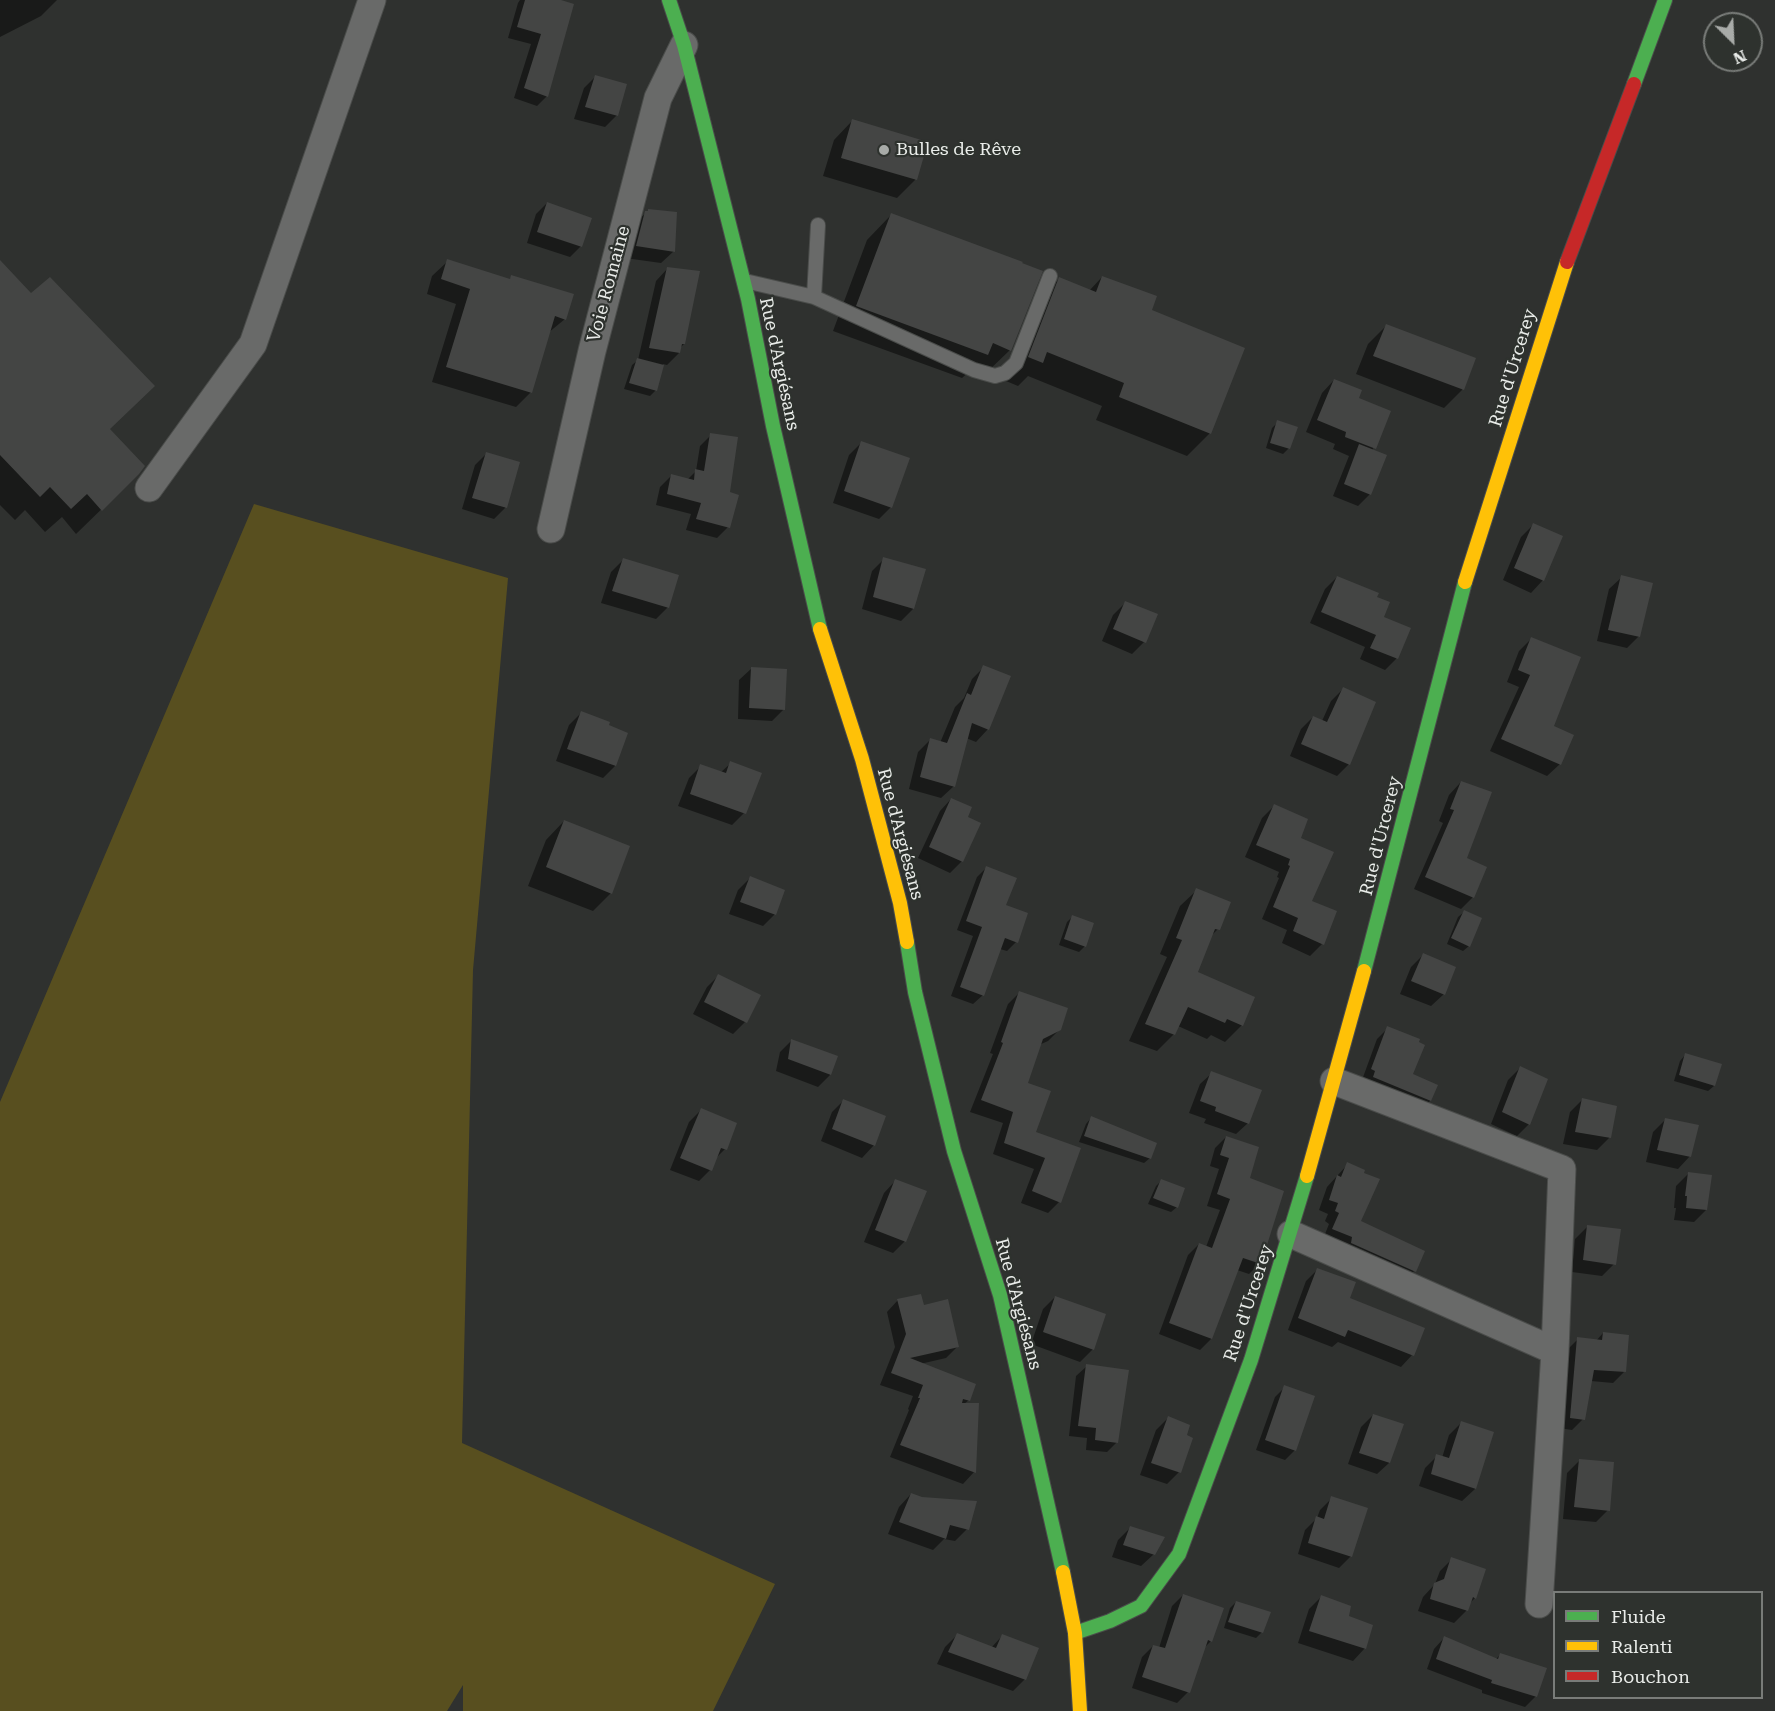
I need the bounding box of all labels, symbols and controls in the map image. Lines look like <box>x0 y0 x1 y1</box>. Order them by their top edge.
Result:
north arrow <box>1703 12 1763 72</box>
text: N <box>1730 46 1749 68</box>
place label: Bulles de Rêve <box>896 139 1021 161</box>
marker: Bulles de Rêve <box>877 143 891 157</box>
street label: Voie Romaine <box>583 223 635 345</box>
street label: Rue d'Argiésans <box>754 296 804 432</box>
street label: Rue d'Urcerey <box>1485 306 1541 430</box>
street label: Rue d'Argiésans <box>872 766 928 902</box>
street label: Rue d'Urcerey <box>1356 774 1406 898</box>
street label: Rue d'Argiésans <box>990 1236 1046 1372</box>
street label: Rue d'Urcerey <box>1220 1242 1278 1364</box>
legend <box>1553 1591 1763 1699</box>
text: Fluide <box>1611 1606 1666 1627</box>
text: Ralenti <box>1611 1636 1673 1657</box>
text: Bouchon <box>1611 1666 1690 1687</box>

